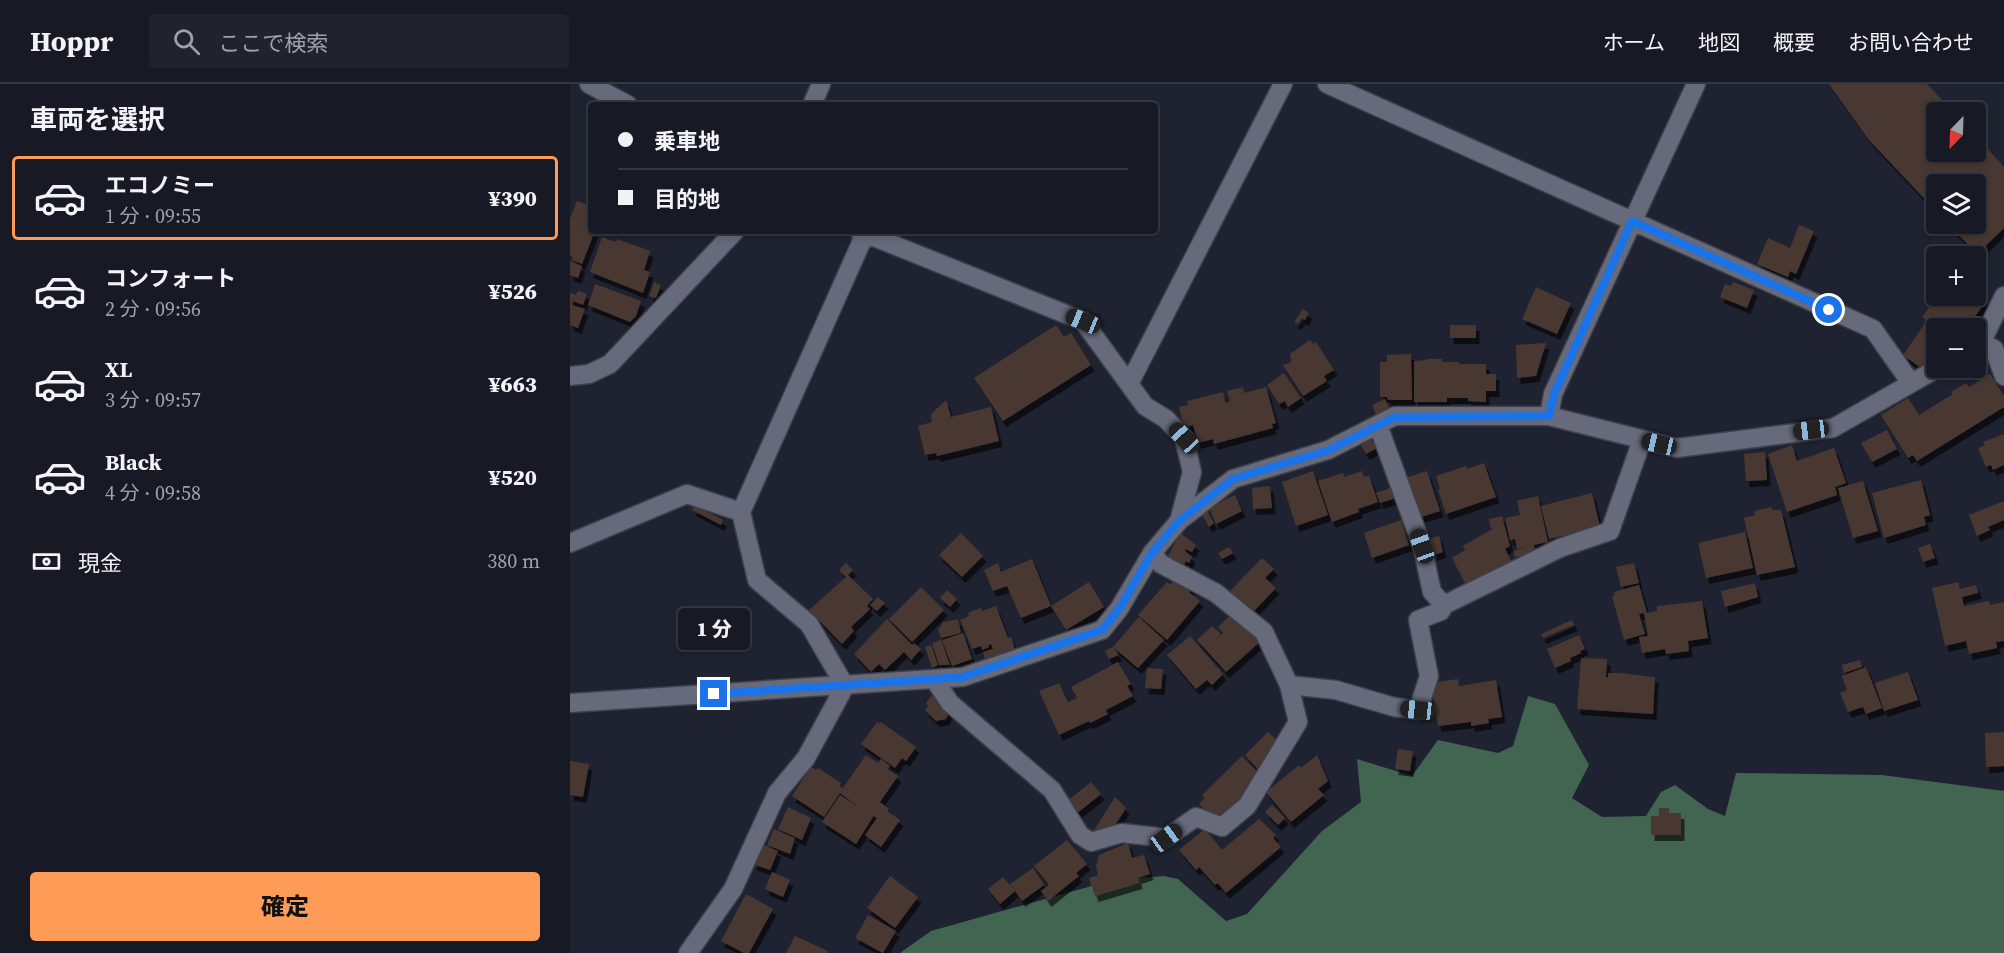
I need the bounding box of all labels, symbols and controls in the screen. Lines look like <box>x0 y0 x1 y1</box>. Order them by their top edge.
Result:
search box <box>149 14 569 68</box>
text: Hoppr <box>30 22 113 60</box>
icon: search <box>170 25 203 58</box>
text: ここで検索 <box>218 28 328 58</box>
text: ホーム <box>1603 28 1665 57</box>
text: 地図 <box>1698 28 1740 57</box>
text: 概要 <box>1773 28 1815 57</box>
text: お問い合わせ <box>1848 28 1974 57</box>
text: 車両を選択 <box>30 101 165 138</box>
north arrow <box>1926 102 1986 162</box>
map controls <box>1926 102 1986 378</box>
text: 乗車地 <box>654 126 720 156</box>
text: エコノミー <box>105 170 215 200</box>
icon: car <box>33 171 87 225</box>
button: layers <box>1926 174 1986 234</box>
text: ¥390 <box>489 183 537 213</box>
text: 目的地 <box>654 184 720 214</box>
text: 1 分 · 09:55 <box>105 202 201 230</box>
button: + <box>1926 246 1986 306</box>
text: コンフォート <box>105 263 236 293</box>
icon: car <box>33 264 87 318</box>
text: ¥526 <box>489 276 537 306</box>
text: 2 分 · 09:56 <box>105 295 201 323</box>
route start <box>1815 296 1842 323</box>
car <box>1063 306 1103 336</box>
button: − <box>1926 318 1986 378</box>
text: XL <box>105 354 132 384</box>
icon: car <box>33 357 87 411</box>
text: ¥663 <box>489 369 537 399</box>
text: 3 分 · 09:57 <box>105 386 201 414</box>
car <box>1165 419 1203 457</box>
car <box>1792 419 1830 441</box>
car <box>1639 431 1679 457</box>
text: Black <box>105 447 162 477</box>
icon: car <box>33 450 87 504</box>
text: ¥520 <box>489 462 537 492</box>
text: 4 分 · 09:58 <box>105 479 201 507</box>
car <box>1407 526 1437 566</box>
icon: cash <box>30 545 63 578</box>
text: 380 m <box>487 547 540 575</box>
text: 現金 <box>78 548 122 578</box>
callout: 1 分 <box>678 607 750 649</box>
text: 1 分 <box>696 615 732 643</box>
route end <box>700 680 727 707</box>
car <box>1399 699 1437 721</box>
car <box>1146 820 1186 856</box>
button: 確定 <box>30 872 540 941</box>

